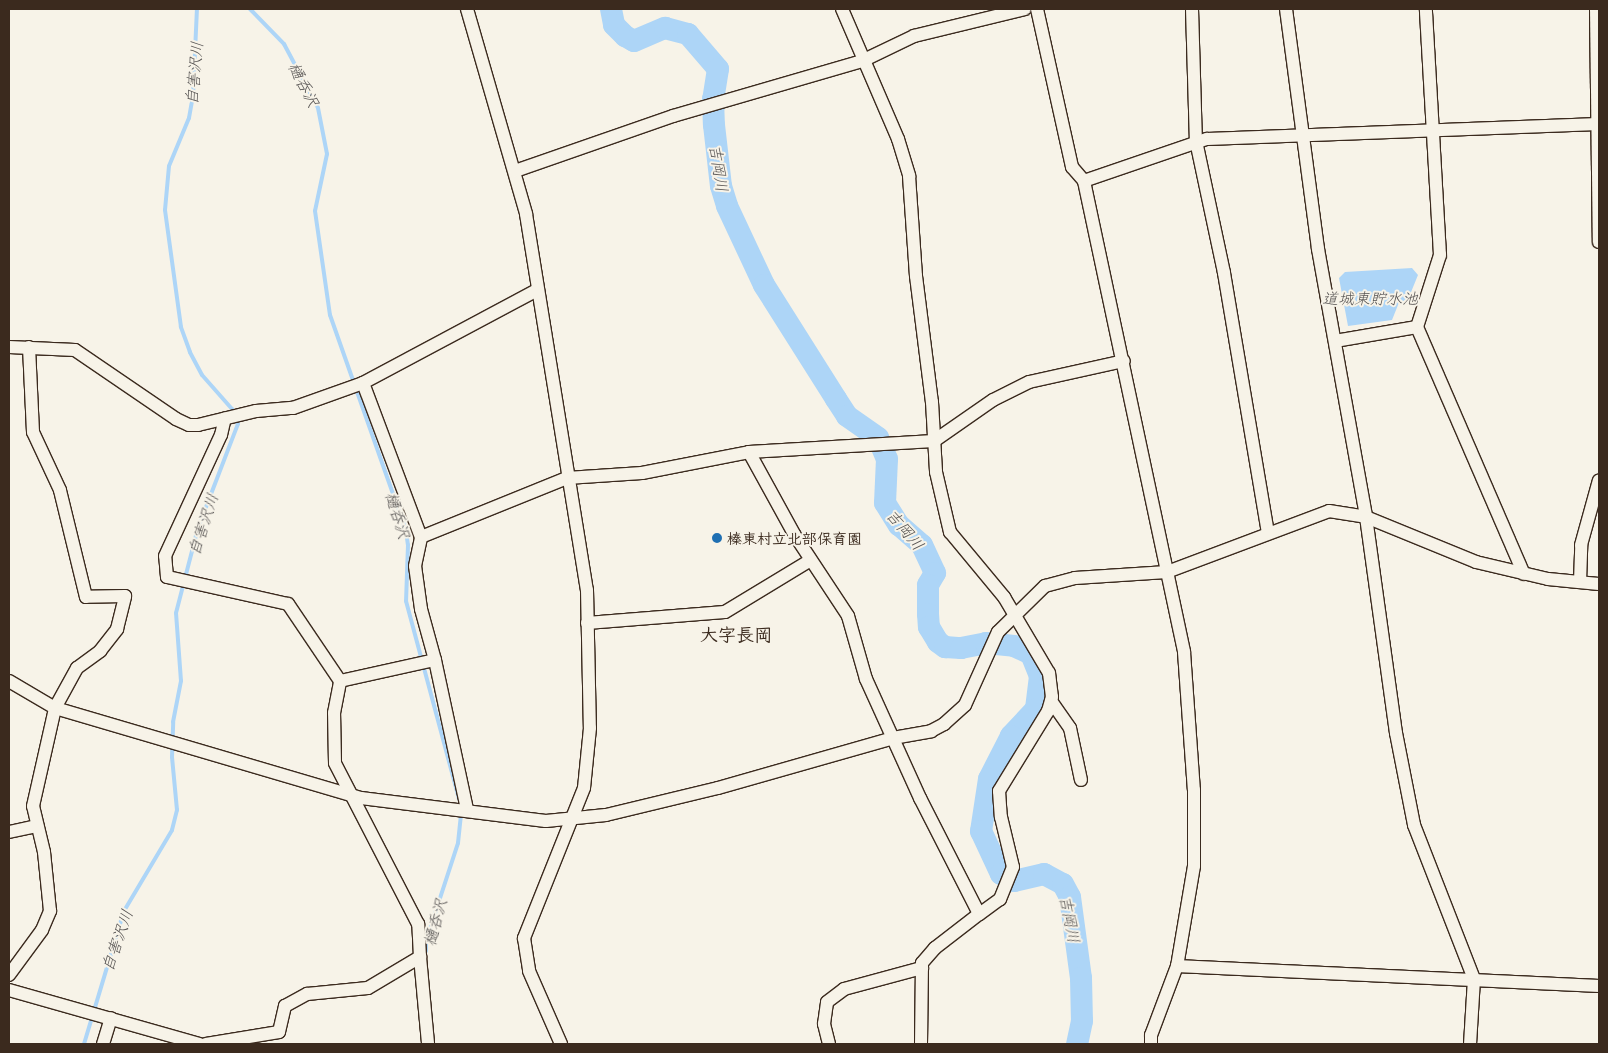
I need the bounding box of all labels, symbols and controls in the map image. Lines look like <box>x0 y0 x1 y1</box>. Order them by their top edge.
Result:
water label: 自害沢川 <box>181 40 205 106</box>
water label: 樋呑沢 <box>286 58 324 110</box>
water label: 吉岡川 <box>707 143 733 193</box>
water label: 道城東貯水池 <box>1322 287 1418 307</box>
water label: 樋呑沢 <box>383 489 415 541</box>
water label: 自害沢川 <box>183 491 221 557</box>
water label: 吉岡川 <box>883 504 929 554</box>
place label: 榛東村立北部保育園 <box>727 529 862 547</box>
marker: 榛東村立北部保育園 <box>711 532 723 544</box>
district label: 大字長岡 <box>700 623 772 645</box>
water label: 吉岡川 <box>1057 894 1085 944</box>
water label: 樋呑沢 <box>419 896 449 948</box>
water label: 自害沢川 <box>97 907 135 973</box>

